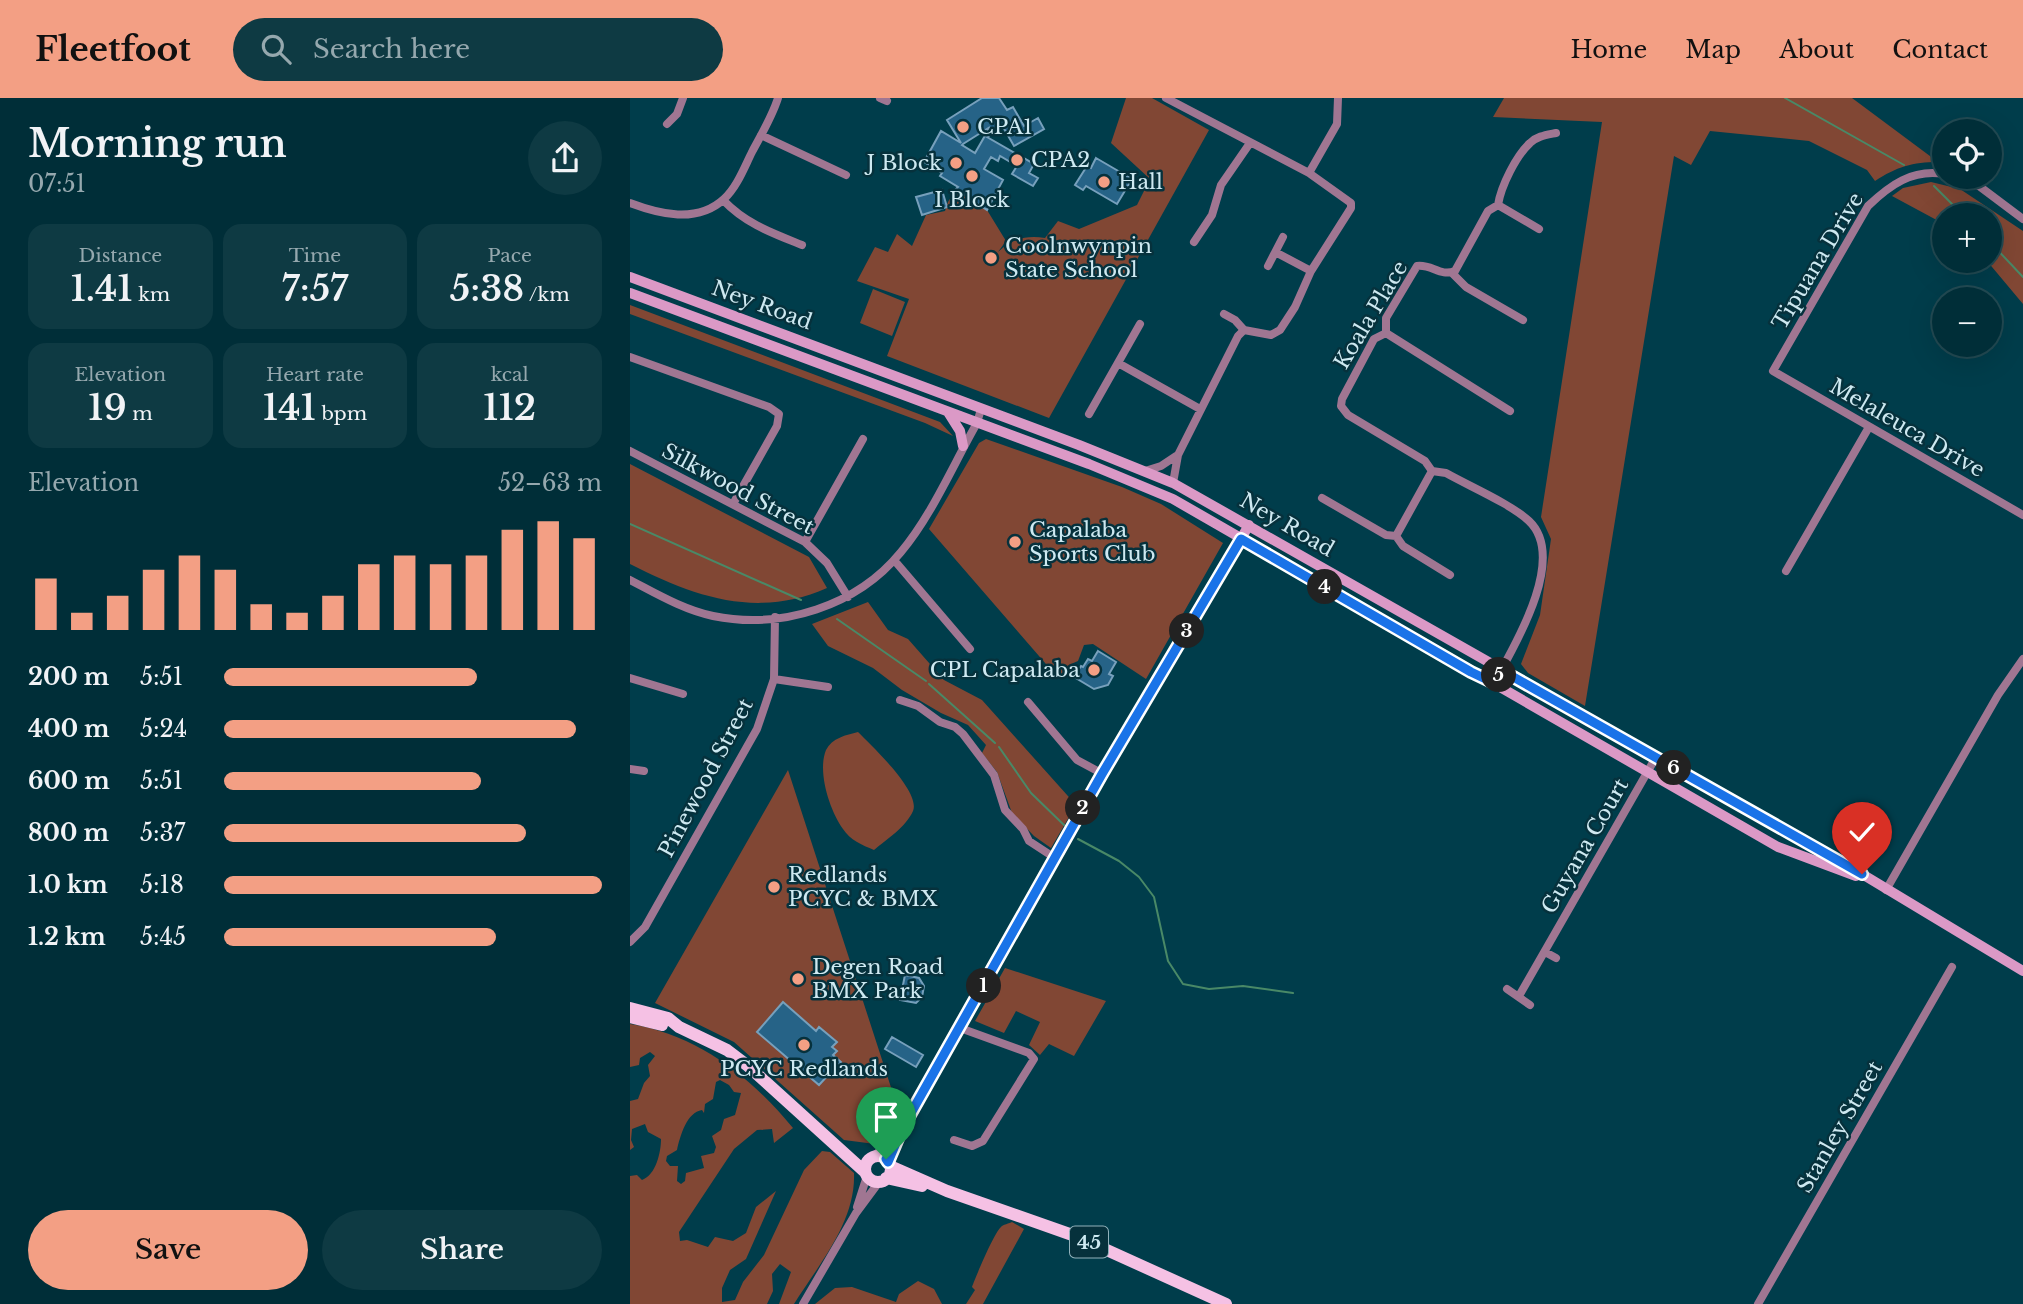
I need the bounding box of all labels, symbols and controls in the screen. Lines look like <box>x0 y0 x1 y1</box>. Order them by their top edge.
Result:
search box <box>233 18 723 81</box>
text: Fleetfoot <box>35 29 191 70</box>
icon: search <box>257 30 295 68</box>
text: Search here <box>313 33 470 65</box>
text: Home <box>1571 35 1647 64</box>
text: Map <box>1685 35 1741 64</box>
text: About <box>1779 35 1854 64</box>
text: Contact <box>1892 35 1988 64</box>
place label: CPA1 <box>977 114 1033 140</box>
marker: CPA1 <box>955 119 971 135</box>
map controls <box>1932 119 2002 357</box>
button: locate <box>1932 119 2002 189</box>
text: Morning run <box>28 120 287 167</box>
button: share <box>528 121 602 195</box>
place label: CPA2 <box>1031 147 1090 173</box>
place label: J Block <box>864 150 942 176</box>
marker: CPA2 <box>1009 152 1025 168</box>
marker: J Block <box>948 155 964 171</box>
marker: I Block <box>964 168 980 184</box>
place label: Hall <box>1118 169 1163 195</box>
text: 07:51 <box>28 170 86 198</box>
marker: Hall <box>1096 174 1112 190</box>
place label: I Block <box>934 187 1010 213</box>
street label: Tipuana Drive <box>1767 188 1869 334</box>
button: + <box>1932 203 2002 273</box>
place label: Coolnwynpin State School <box>1005 233 1152 283</box>
text: Distance <box>78 244 162 267</box>
text: Time <box>289 244 341 267</box>
text: Pace <box>487 244 532 267</box>
marker: Coolnwynpin State School <box>983 250 999 266</box>
street label: Koala Place <box>1329 256 1413 374</box>
text: 1.41 <box>70 267 133 310</box>
text: 7:57 <box>282 267 348 310</box>
text: 5:38 <box>450 267 524 310</box>
street label: Ney Road <box>708 275 816 335</box>
text: km <box>133 283 170 306</box>
text: /km <box>524 283 570 306</box>
button: − <box>1932 287 2002 357</box>
text: Elevation <box>74 363 166 386</box>
text: Heart rate <box>266 363 364 386</box>
text: kcal <box>491 363 529 386</box>
street label: Melaleuca Drive <box>1825 373 1989 483</box>
text: 19 <box>88 386 127 429</box>
text: 141 <box>263 386 316 429</box>
text: 112 <box>483 386 536 429</box>
text: m <box>127 402 153 425</box>
text: bpm <box>316 402 367 425</box>
street label: Silkwood Street <box>657 438 819 540</box>
text: Elevation <box>28 469 139 497</box>
text: 52–63 m <box>498 469 602 497</box>
street label: Ney Road <box>1235 488 1339 562</box>
place label: Capalaba Sports Club <box>1029 517 1155 567</box>
marker: Capalaba Sports Club <box>1007 534 1023 550</box>
pin: 4 <box>1308 570 1342 604</box>
text: 4 <box>1318 575 1331 598</box>
pin: 3 <box>1170 614 1204 648</box>
text: 3 <box>1180 619 1193 642</box>
place label: CPL Capalaba <box>930 657 1080 683</box>
pin: 5 <box>1482 658 1516 692</box>
marker: CPL Capalaba <box>1086 662 1102 678</box>
text: 200 m <box>28 663 109 691</box>
text: 5:51 <box>140 663 183 691</box>
text: 5 <box>1493 663 1504 686</box>
street label: Pinewood Street <box>653 694 759 862</box>
text: 400 m <box>28 715 110 743</box>
text: 5:24 <box>140 715 187 743</box>
pin: 6 <box>1656 750 1692 786</box>
text: 6 <box>1667 756 1680 779</box>
text: 600 m <box>28 767 110 795</box>
text: 5:51 <box>140 767 183 795</box>
street label: Guyana Court <box>1536 774 1634 918</box>
pin: 2 <box>1065 790 1100 826</box>
text: 2 <box>1076 796 1089 819</box>
pin <box>1832 802 1892 874</box>
icon: check <box>1843 813 1881 851</box>
text: 800 m <box>28 819 109 847</box>
text: 5:37 <box>140 819 185 847</box>
place label: Redlands PCYC & BMX <box>788 862 938 912</box>
text: 1.0 km <box>28 871 108 899</box>
text: 5:18 <box>140 871 184 899</box>
marker: Redlands PCYC & BMX <box>766 879 782 895</box>
text: 1.2 km <box>28 923 106 951</box>
text: 5:45 <box>140 923 186 951</box>
place label: Degen Road BMX Park <box>812 954 943 1004</box>
pin: 1 <box>966 968 1002 1004</box>
marker: Degen Road BMX Park <box>790 971 806 987</box>
text: 1 <box>979 974 988 997</box>
marker: PCYC Redlands <box>796 1037 812 1053</box>
place label: PCYC Redlands <box>720 1056 888 1082</box>
street label: Stanley Street <box>1792 1056 1888 1198</box>
pin <box>856 1087 916 1159</box>
icon: arrive <box>867 1098 905 1136</box>
button: Save <box>28 1210 308 1290</box>
button: Share <box>322 1210 602 1290</box>
road number: 45 <box>1070 1226 1108 1258</box>

